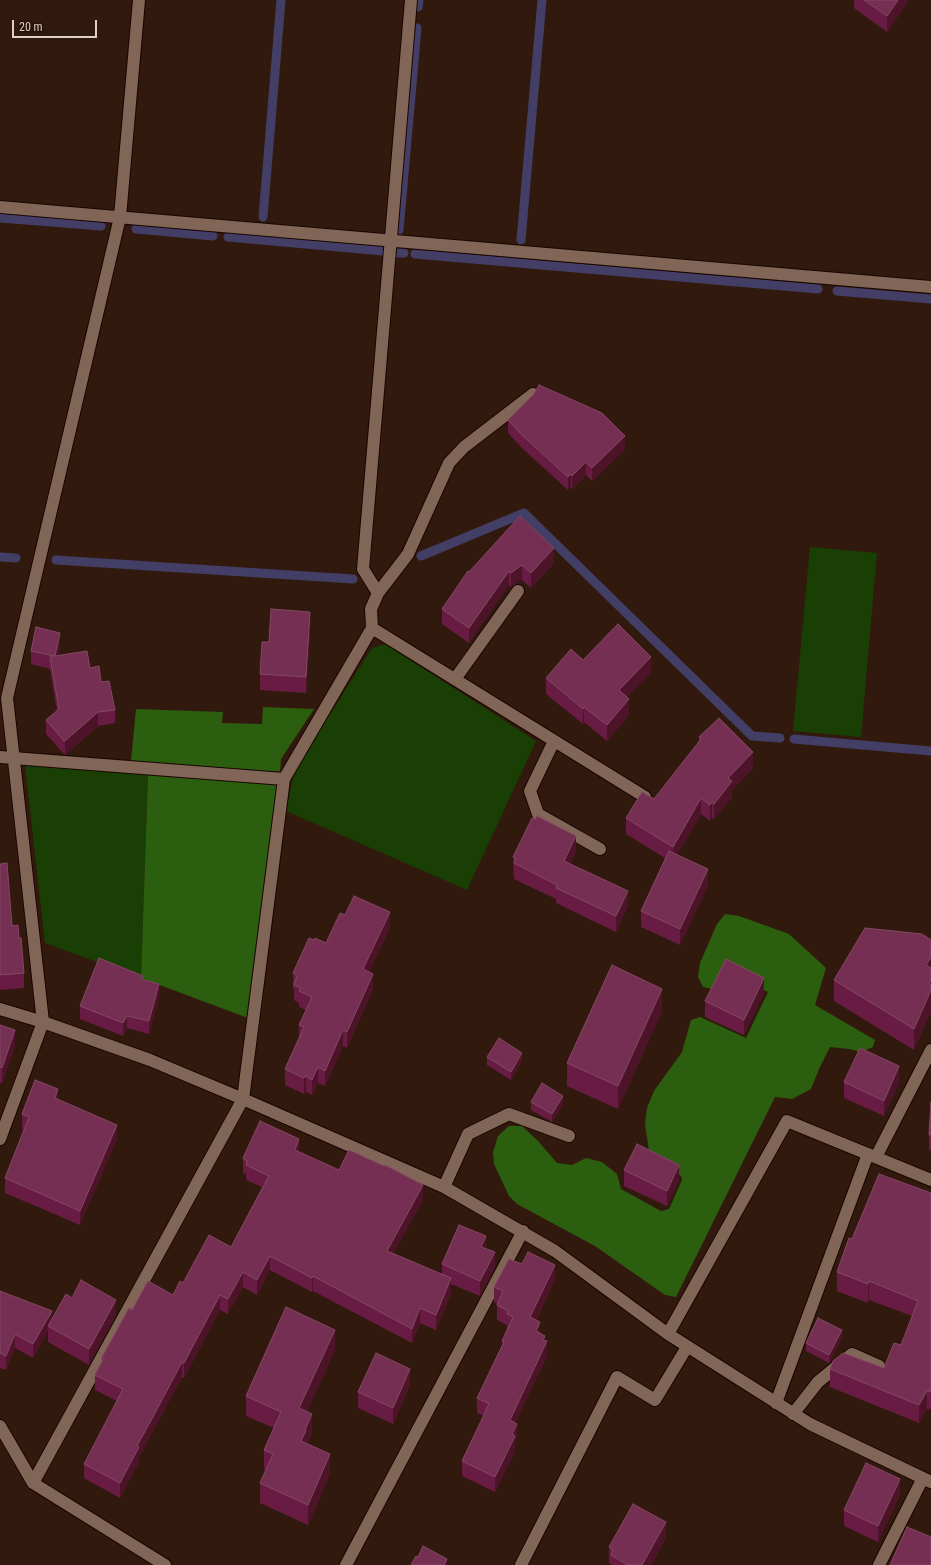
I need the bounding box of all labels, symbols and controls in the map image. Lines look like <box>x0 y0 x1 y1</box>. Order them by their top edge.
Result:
scale bar <box>14 12 99 38</box>
text: 20 m <box>19 20 43 34</box>

